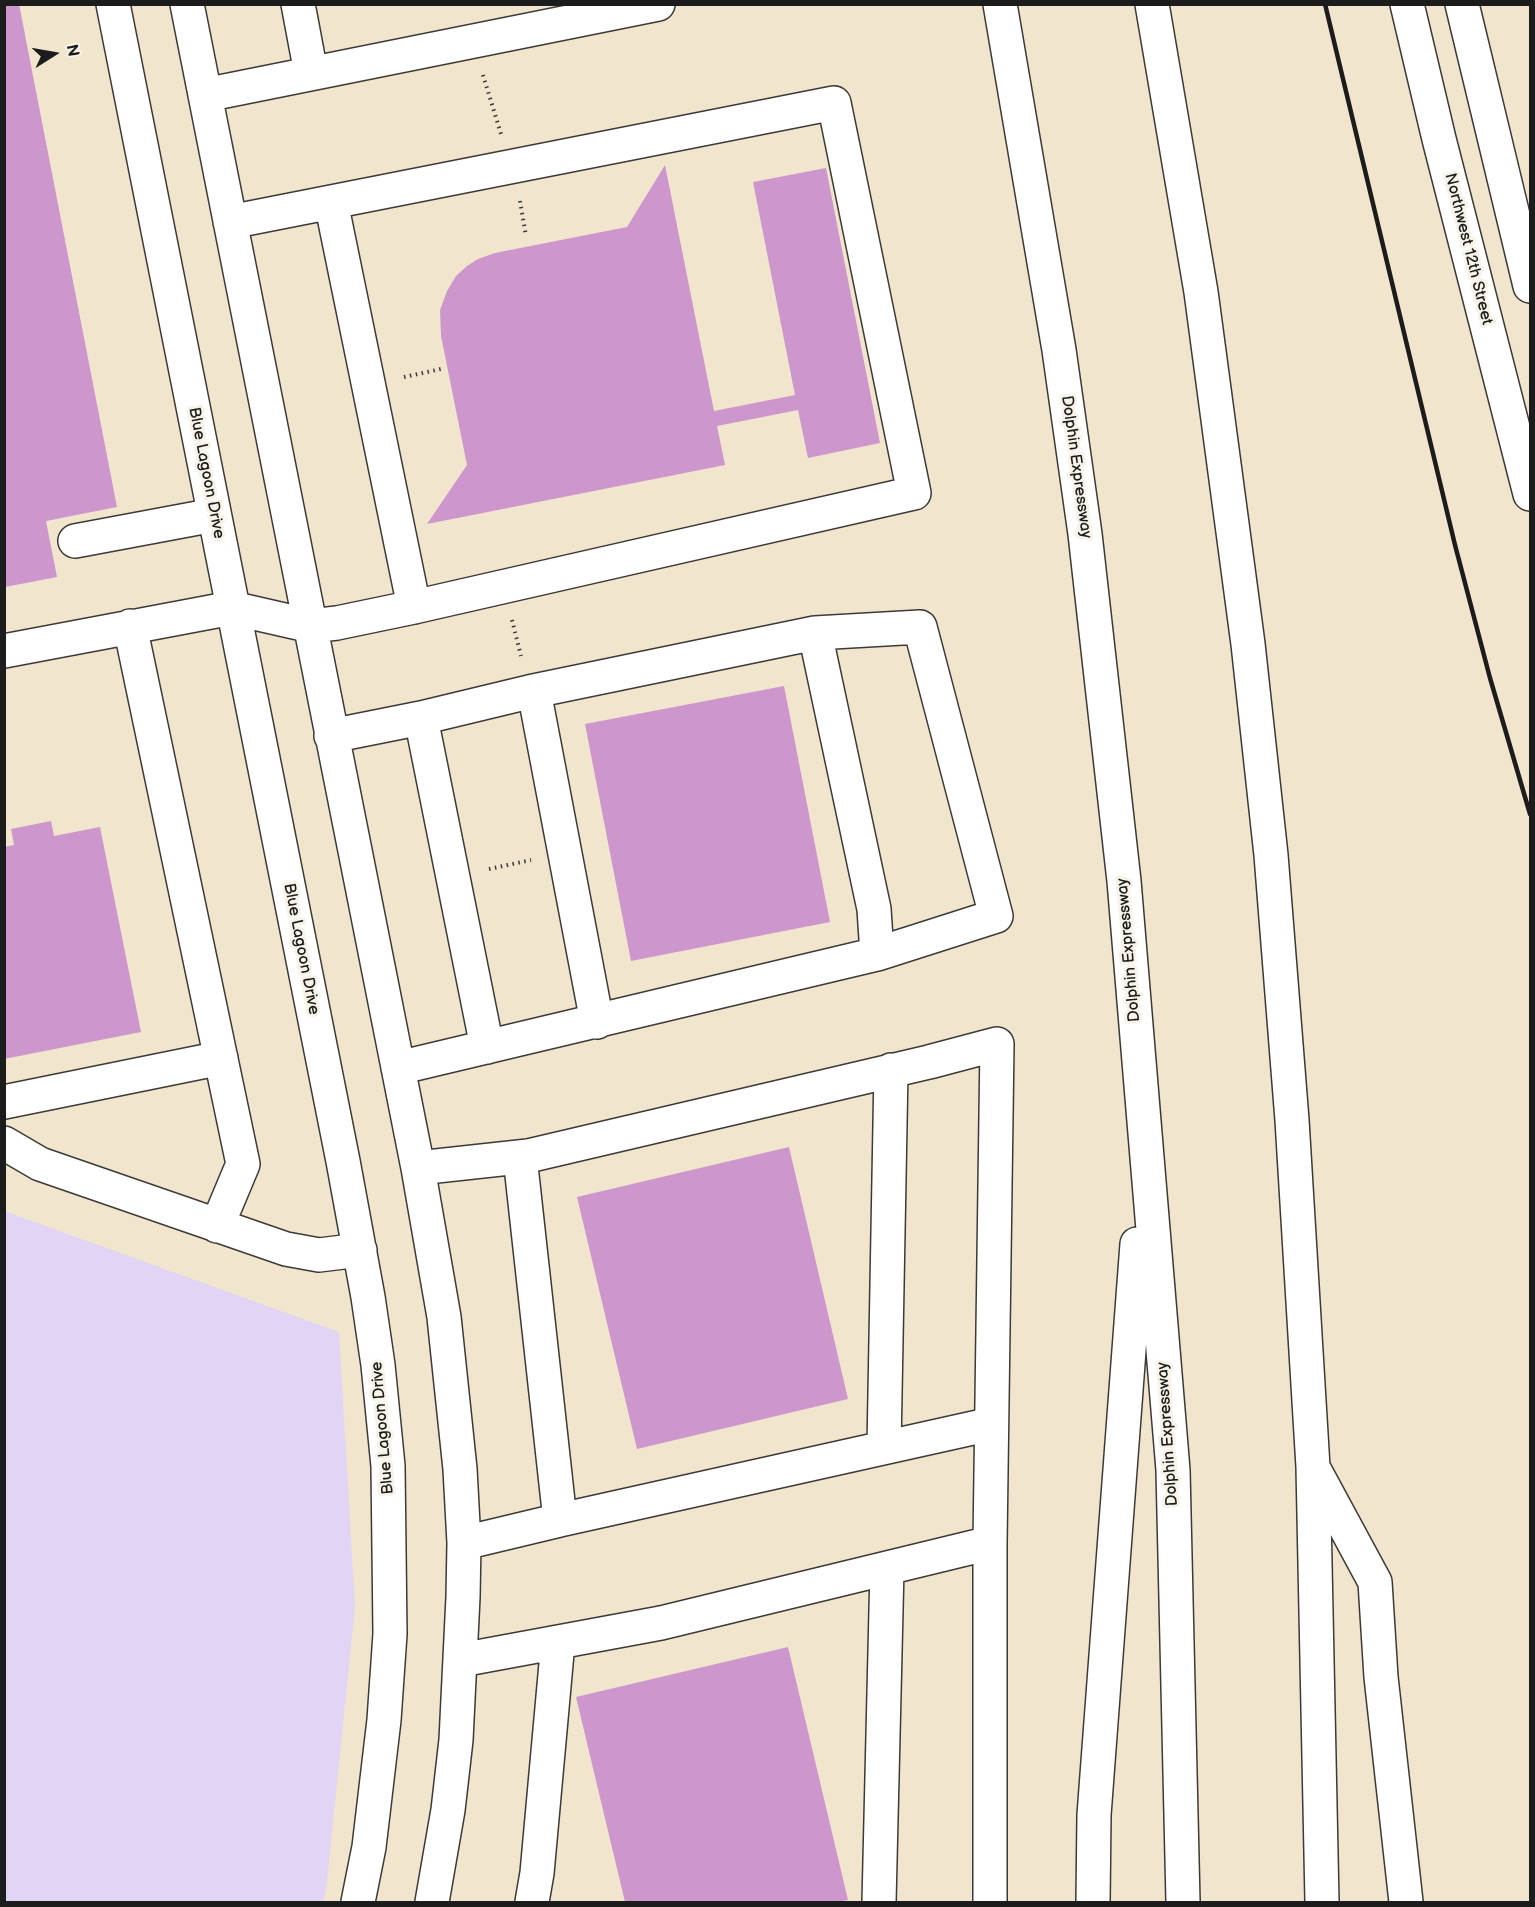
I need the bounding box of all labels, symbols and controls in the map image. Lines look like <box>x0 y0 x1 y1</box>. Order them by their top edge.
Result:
north arrow <box>24 24 84 84</box>
text: N <box>62 43 83 58</box>
street label: Northwest 12th Street <box>1440 171 1496 327</box>
street label: Dolphin Expressway <box>1056 394 1096 540</box>
street label: Blue Lagoon Drive <box>184 406 228 540</box>
street label: Dolphin Expressway <box>1113 877 1145 1023</box>
street label: Blue Lagoon Drive <box>279 882 323 1016</box>
street label: Blue Lagoon Drive <box>368 1361 398 1495</box>
street label: Dolphin Expressway <box>1153 1361 1183 1507</box>

